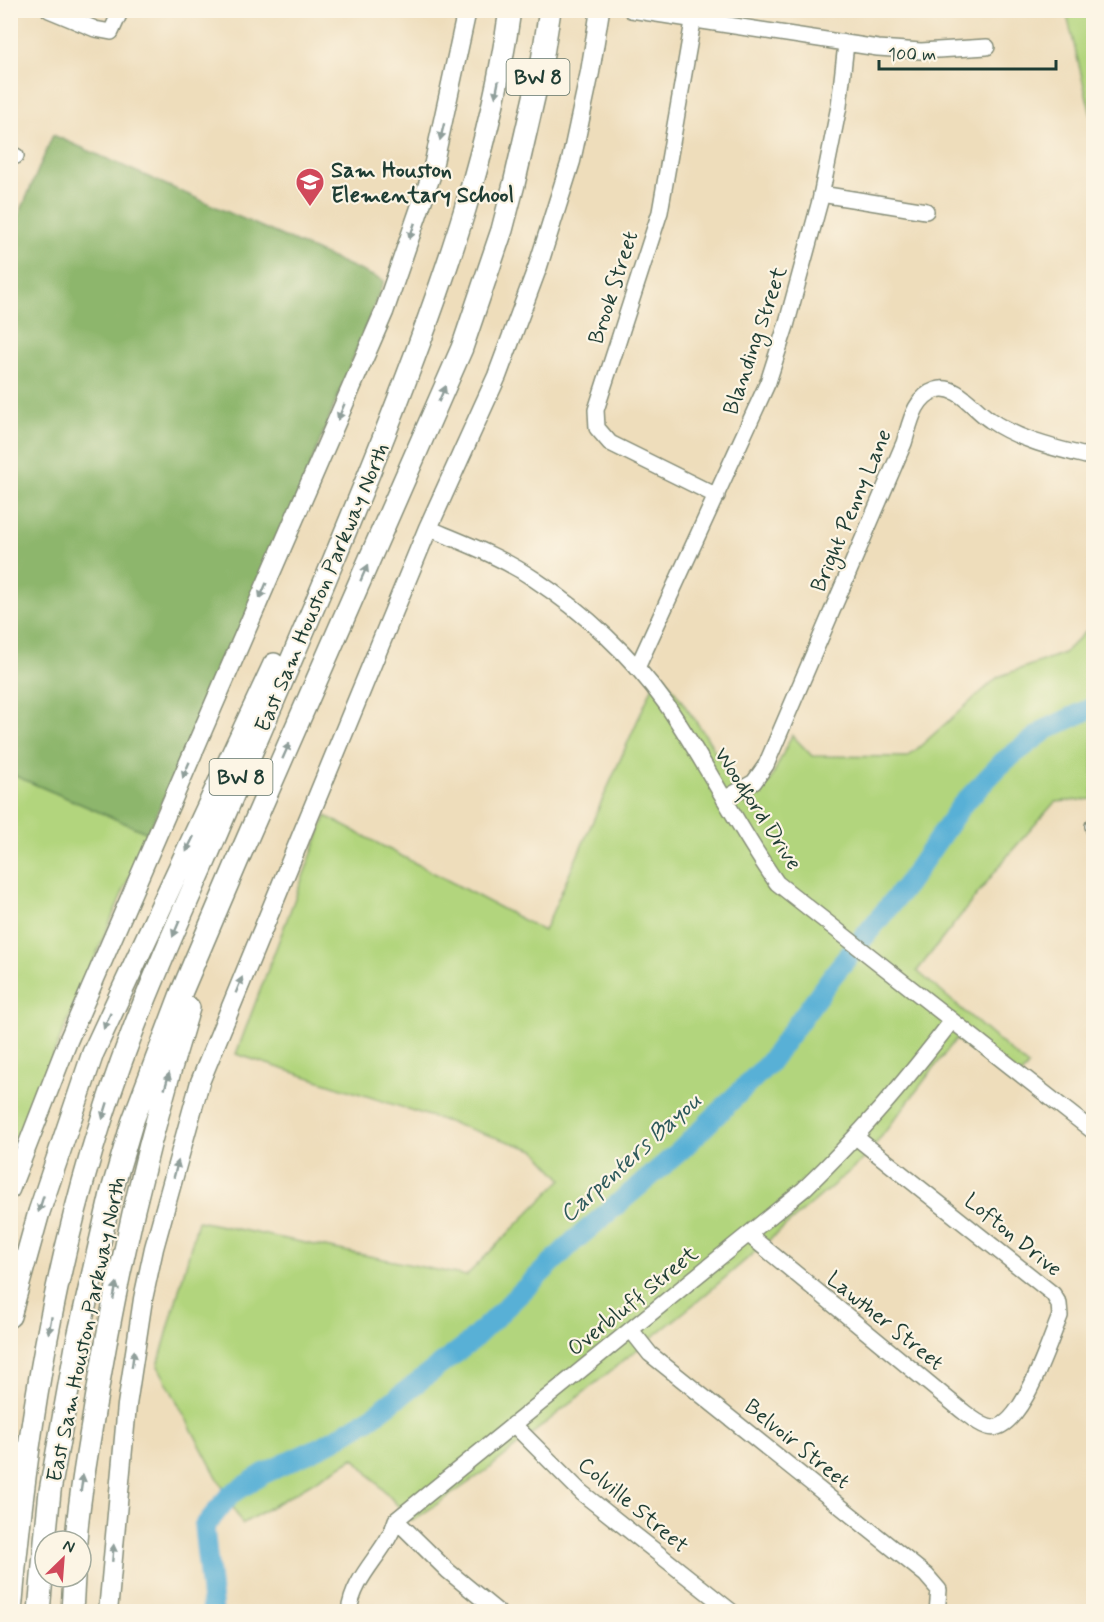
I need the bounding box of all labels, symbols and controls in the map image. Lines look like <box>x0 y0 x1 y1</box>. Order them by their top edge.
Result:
scale bar <box>879 33 1056 71</box>
text: 100 m <box>888 43 936 67</box>
road number: BW 8 <box>506 59 570 95</box>
one-way arrow <box>491 80 501 98</box>
one-way arrow <box>436 123 446 141</box>
place label: Sam Houston Elementary School <box>331 157 514 210</box>
school or university icon: Sam Houston Elementary School <box>294 166 326 208</box>
one-way arrow <box>407 222 417 240</box>
street label: Brook Street <box>582 228 645 348</box>
street label: Blanding Street <box>717 263 797 419</box>
one-way arrow <box>437 384 447 402</box>
one-way arrow <box>336 404 346 422</box>
street label: Bright Penny Lane <box>805 425 902 598</box>
street label: East Sam Houston Parkway North <box>249 439 397 737</box>
one-way arrow <box>359 563 369 581</box>
one-way arrow <box>258 583 268 601</box>
one-way arrow <box>281 742 291 760</box>
street label: Woodford Drive <box>705 742 808 877</box>
road number: BW 8 <box>210 759 272 795</box>
one-way arrow <box>181 762 191 780</box>
one-way arrow <box>185 835 194 852</box>
one-way arrow <box>171 921 181 939</box>
one-way arrow <box>234 976 244 994</box>
one-way arrow <box>103 1012 112 1029</box>
one-way arrow <box>163 1072 172 1090</box>
water label: Carpenters Bayou <box>553 1086 709 1230</box>
one-way arrow <box>99 1102 109 1120</box>
one-way arrow <box>172 1160 181 1178</box>
street label: East Sam Houston Parkway North <box>41 1174 133 1485</box>
street label: Lofton Drive <box>958 1188 1067 1284</box>
one-way arrow <box>36 1195 45 1213</box>
street label: Overbluff Street <box>562 1240 704 1363</box>
street label: Lawther Street <box>820 1266 949 1377</box>
one-way arrow <box>111 1281 120 1300</box>
one-way arrow <box>45 1315 54 1334</box>
one-way arrow <box>129 1350 138 1369</box>
street label: Belvoir Street <box>738 1393 855 1496</box>
street label: Colville Street <box>572 1451 694 1560</box>
one-way arrow <box>78 1473 87 1492</box>
north arrow <box>33 1529 93 1589</box>
text: N <box>59 1535 78 1559</box>
one-way arrow <box>108 1544 118 1563</box>

